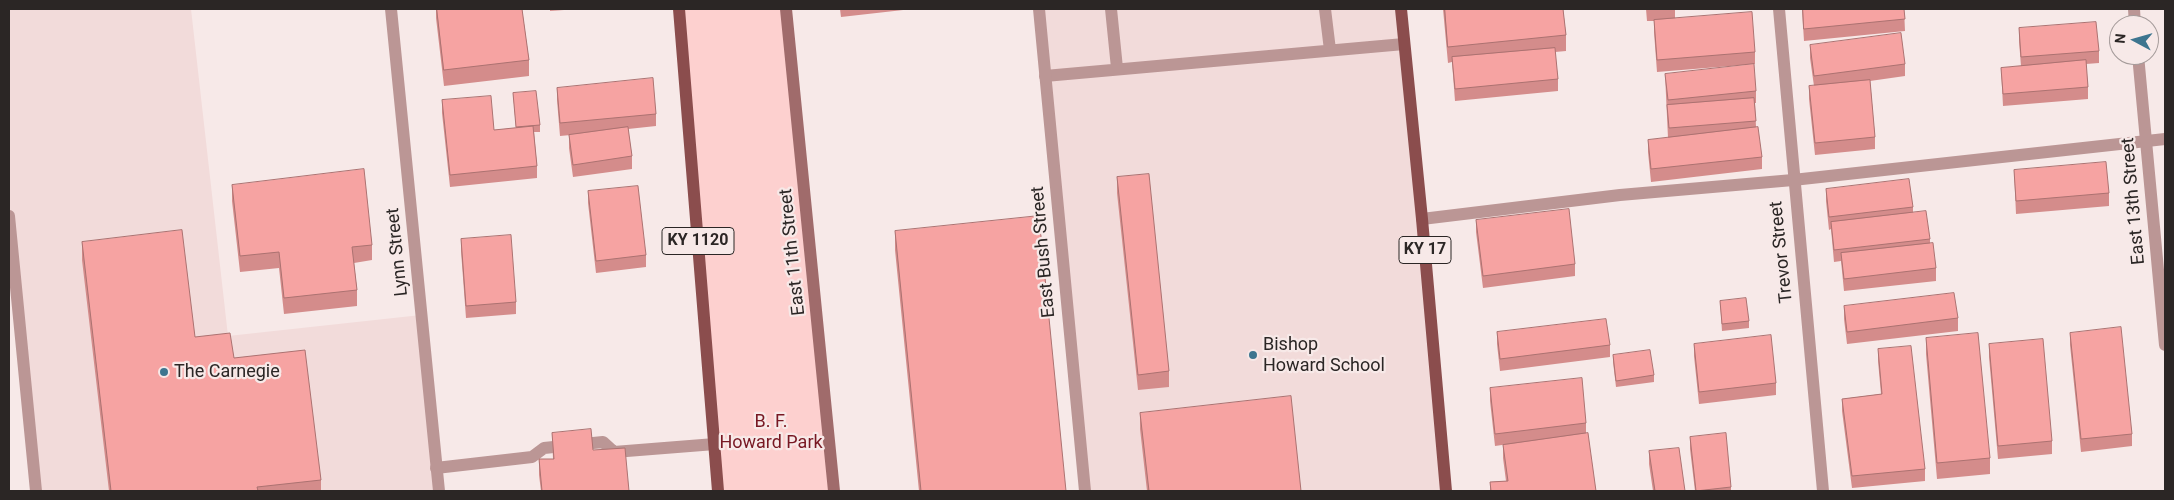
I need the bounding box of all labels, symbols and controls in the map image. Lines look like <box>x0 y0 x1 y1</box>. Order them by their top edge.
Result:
north arrow <box>2109 15 2159 65</box>
text: N <box>2112 33 2129 44</box>
street label: East 13th Street <box>2118 136 2150 266</box>
street label: East Bush Street <box>1027 185 1061 319</box>
street label: East 11th Street <box>776 187 810 317</box>
street label: Trevor Street <box>1766 200 1798 304</box>
street label: Lynn Street <box>383 207 413 297</box>
road number: KY 1120 <box>662 228 734 255</box>
road number: KY 17 <box>1399 236 1451 264</box>
place label: Bishop Howard School <box>1263 334 1385 376</box>
marker: Bishop Howard School <box>1247 349 1259 361</box>
place label: The Carnegie <box>174 361 280 383</box>
marker: The Carnegie <box>158 366 170 378</box>
park label: B. F. Howard Park <box>719 411 823 454</box>

